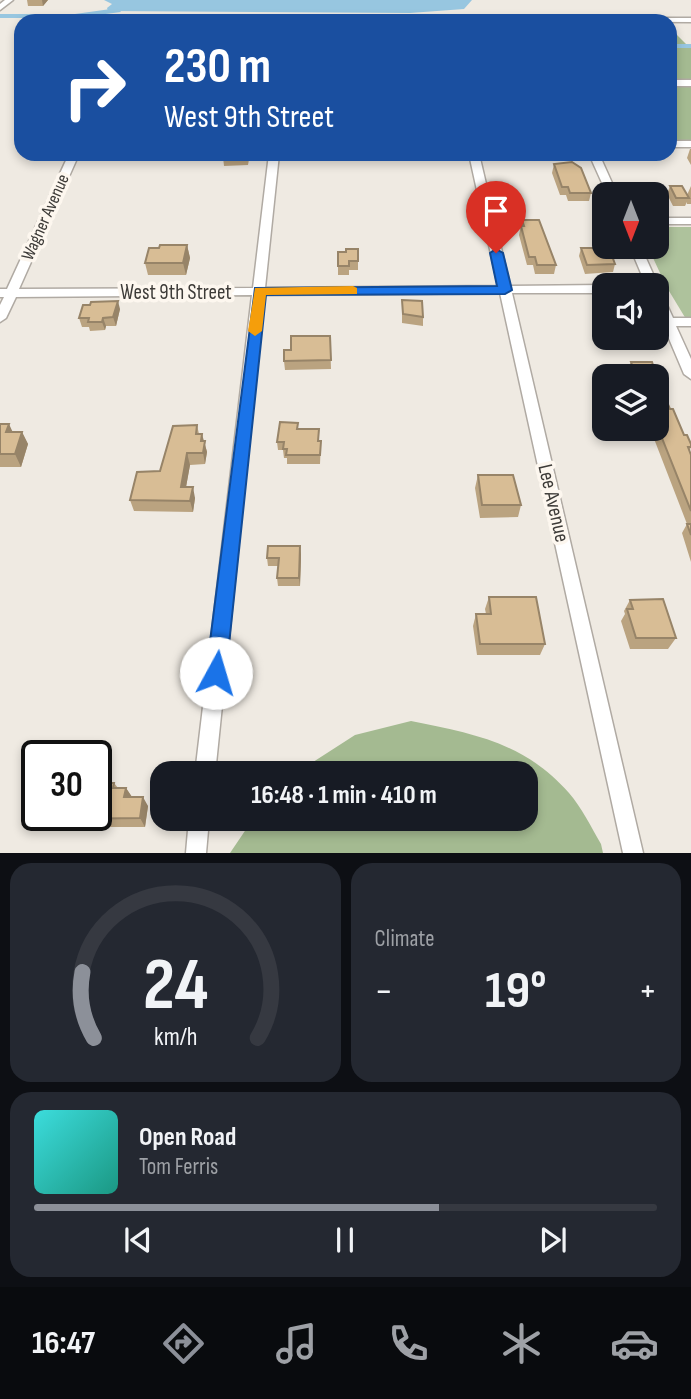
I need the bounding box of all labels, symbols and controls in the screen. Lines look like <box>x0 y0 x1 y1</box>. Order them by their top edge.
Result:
text: 230 m <box>164 38 271 97</box>
icon: right <box>49 42 140 133</box>
text: West 9th Street <box>164 98 334 137</box>
street label: Wagner Avenue <box>17 171 74 264</box>
pin <box>466 181 526 253</box>
north arrow <box>592 182 668 259</box>
map controls <box>592 182 669 441</box>
icon: arrive <box>477 192 515 230</box>
button: sound <box>592 273 669 350</box>
street label: West 9th Street <box>120 280 232 305</box>
button: layers <box>592 364 669 441</box>
street label: Lee Avenue <box>532 462 575 544</box>
position arrow <box>179 636 253 710</box>
speed limit sign: 30 <box>21 740 112 831</box>
text: 16:48 · 1 min · 410 m <box>251 780 437 811</box>
text: Climate <box>375 925 434 953</box>
text: 24 <box>143 943 208 1031</box>
text: 19° <box>485 960 546 1023</box>
text: − <box>375 969 393 1014</box>
text: + <box>638 969 657 1014</box>
text: km/h <box>154 1022 197 1053</box>
text: Open Road <box>139 1122 236 1153</box>
text: Tom Ferris <box>139 1153 218 1181</box>
icon: previous <box>119 1221 157 1259</box>
icon: pause <box>326 1221 364 1259</box>
icon: next <box>534 1221 572 1259</box>
icon: directions <box>159 1319 208 1368</box>
icon: music <box>272 1319 321 1368</box>
icon: phone <box>384 1319 433 1368</box>
icon: climate <box>497 1319 546 1368</box>
icon: car <box>610 1319 659 1368</box>
text: 16:47 <box>32 1324 95 1363</box>

